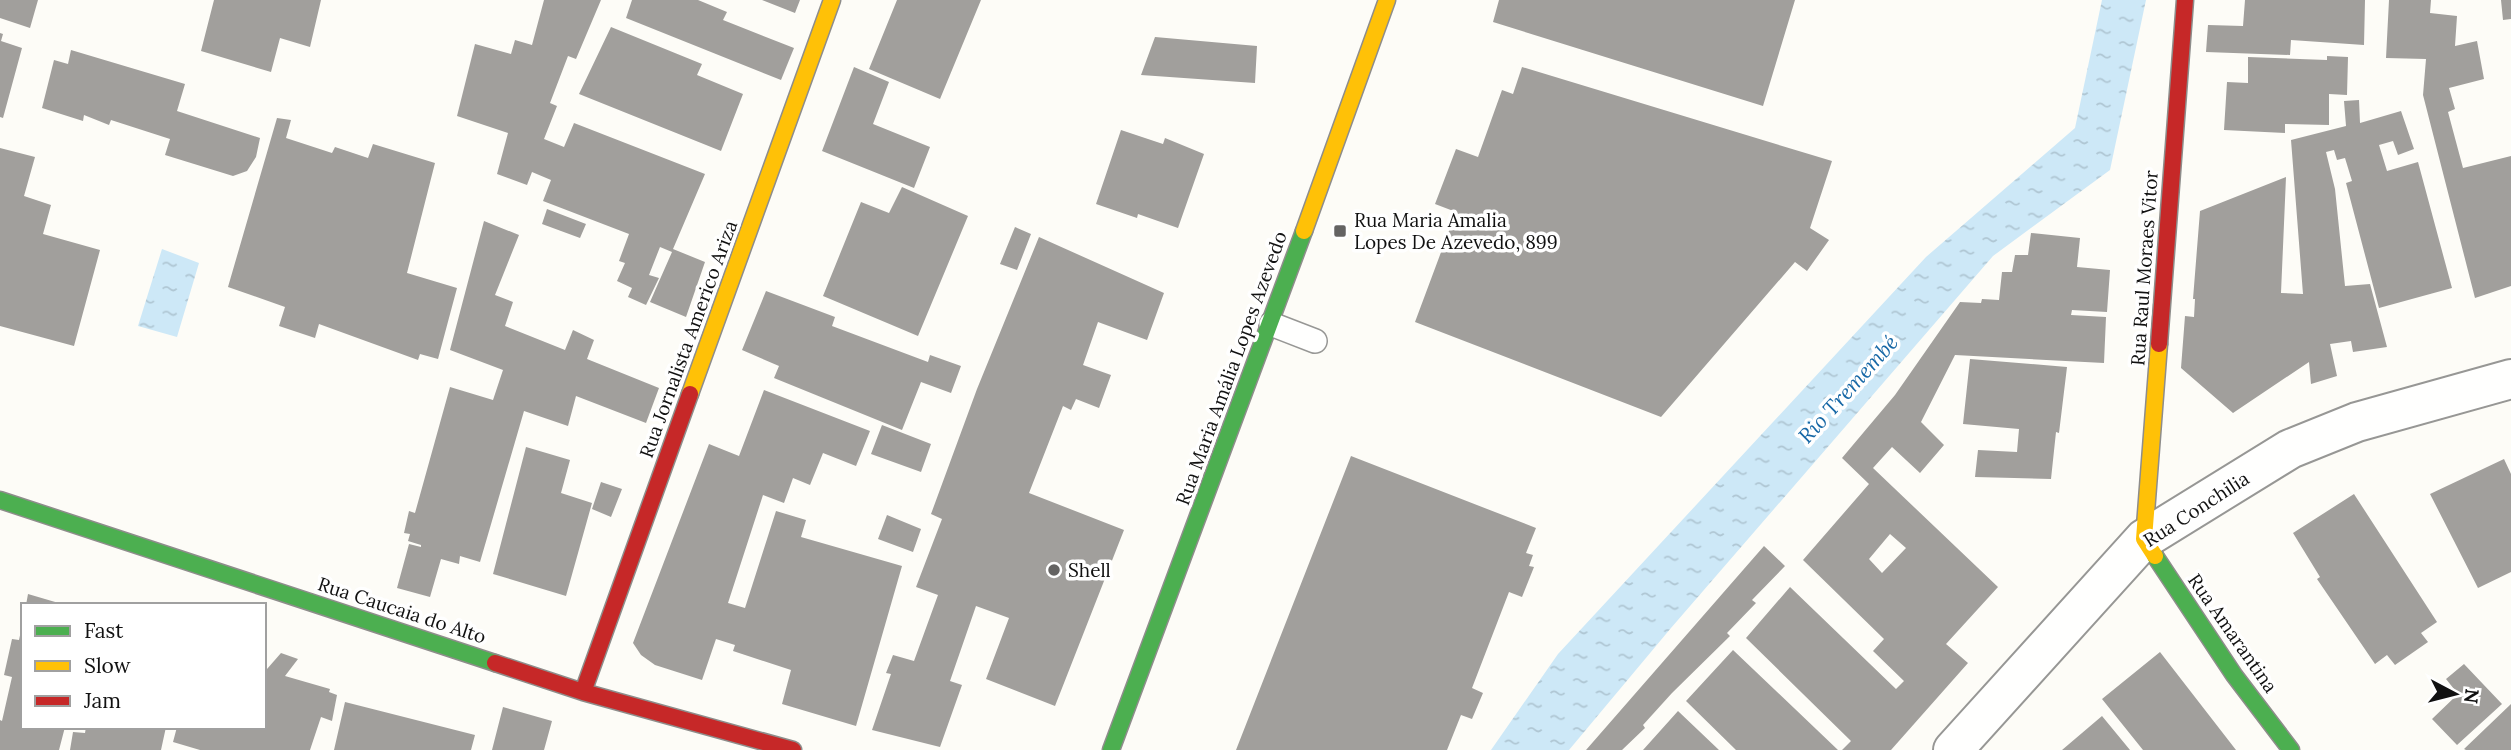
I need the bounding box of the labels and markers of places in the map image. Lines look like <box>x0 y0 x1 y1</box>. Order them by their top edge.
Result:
place label: Rua Maria Amalia Lopes De Azevedo, 899 <box>1354 208 1558 254</box>
marker: Rua Maria Amalia Lopes De Azevedo, 899 <box>1332 223 1348 239</box>
place label: Shell <box>1068 558 1111 582</box>
marker: Shell <box>1046 562 1062 578</box>

